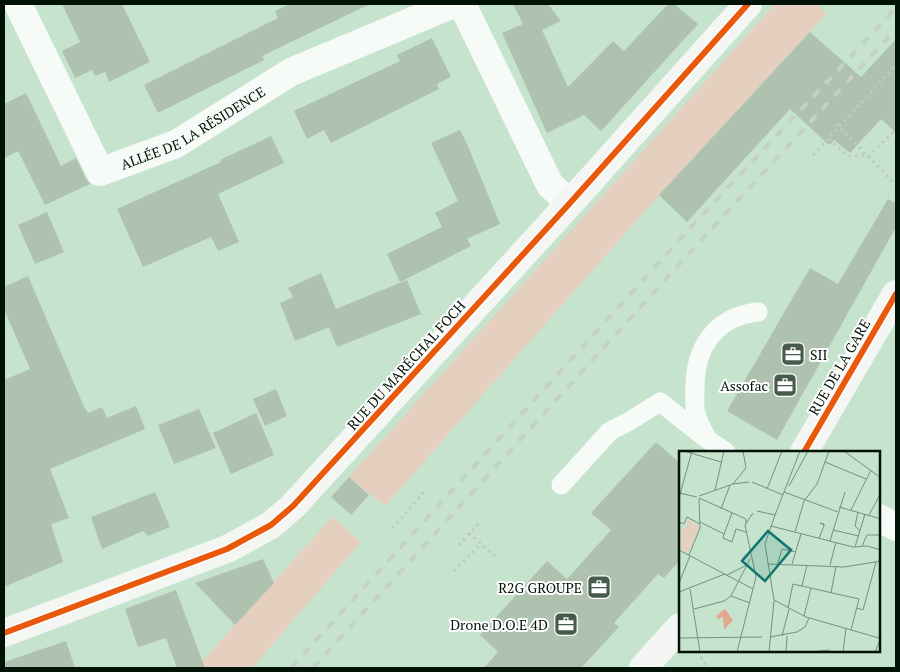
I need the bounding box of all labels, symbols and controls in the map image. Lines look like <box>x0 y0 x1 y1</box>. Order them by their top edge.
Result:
street label: ALLÉE DE LA RÉSIDENCE <box>118 81 268 173</box>
street label: RUE DU MARÉCHAL FOCH <box>343 296 469 434</box>
street label: RUE DE LA GARE <box>804 315 874 419</box>
office icon: SII <box>780 341 806 367</box>
place label: SII <box>810 345 827 364</box>
office icon: Assofac <box>772 372 798 398</box>
place label: Assofac <box>720 376 768 395</box>
inset map <box>679 451 880 652</box>
office icon: R2G GROUPE <box>586 574 612 600</box>
place label: R2G GROUPE <box>498 578 582 597</box>
office icon: Drone D.O.E 4D <box>553 611 579 637</box>
place label: Drone D.O.E 4D <box>450 615 548 634</box>

